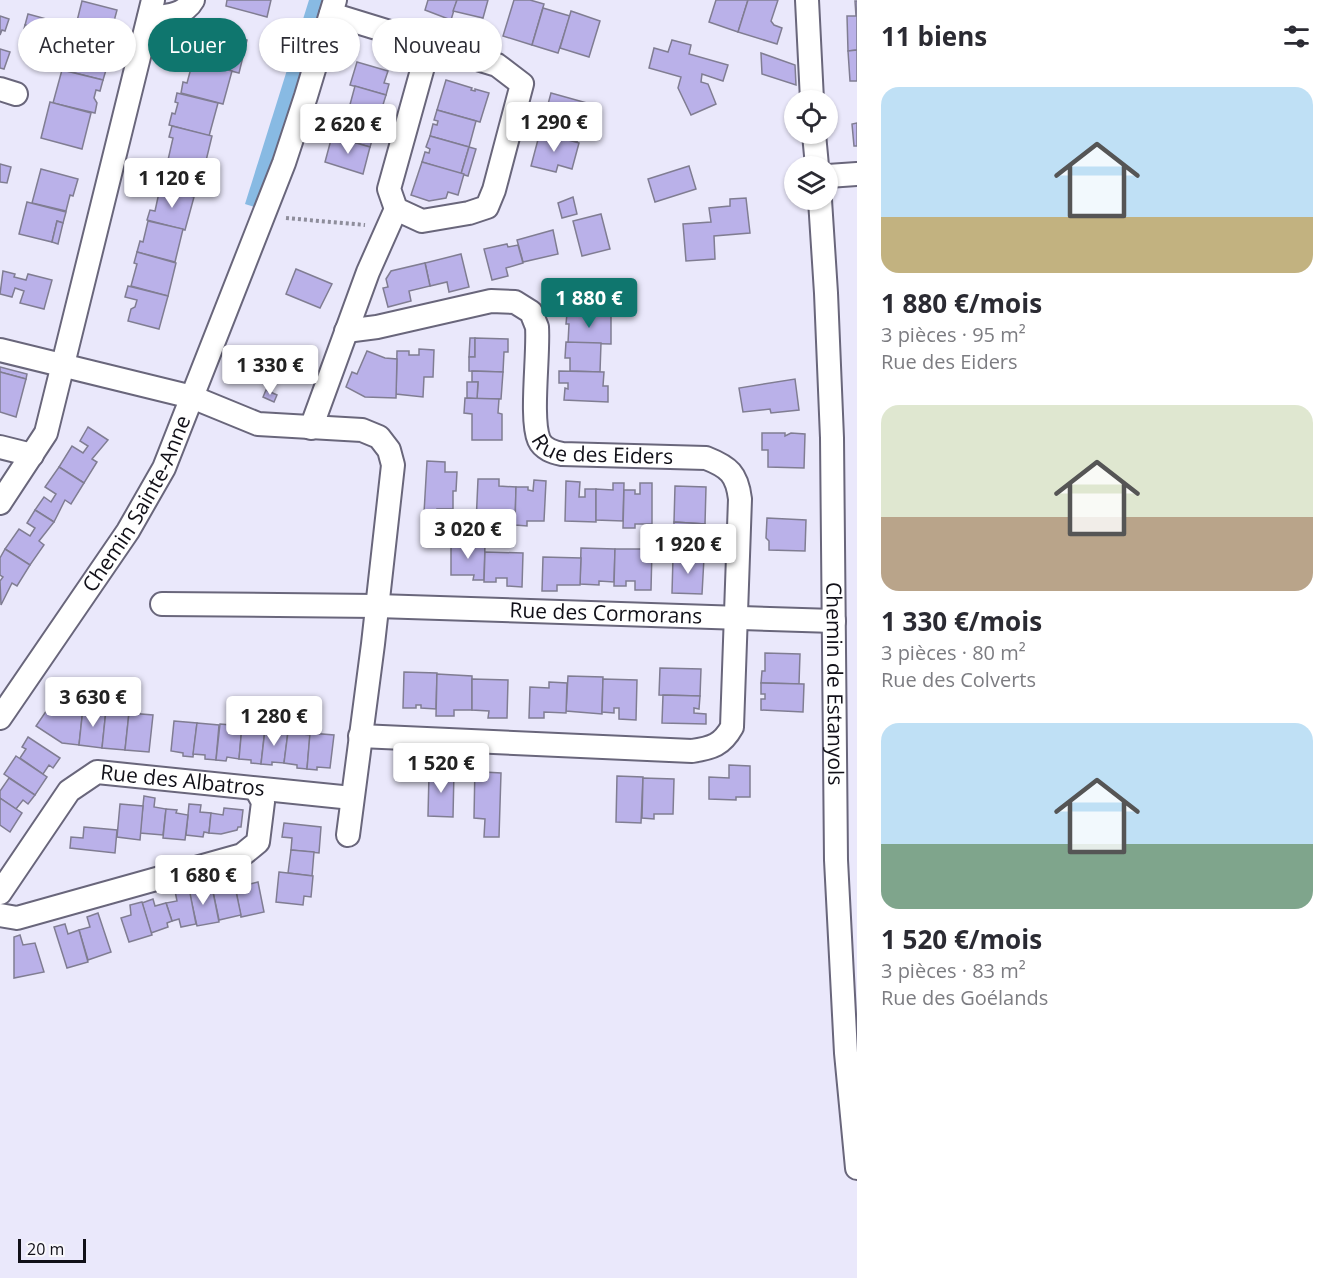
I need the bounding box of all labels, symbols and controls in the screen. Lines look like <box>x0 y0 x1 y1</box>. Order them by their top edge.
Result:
chip: Acheter <box>18 18 136 72</box>
chip: Louer <box>148 18 247 72</box>
chip: Filtres <box>259 18 360 72</box>
chip: Nouveau <box>372 18 502 72</box>
text: 11 biens <box>881 18 987 54</box>
icon: filters <box>1280 20 1313 53</box>
map controls <box>784 90 838 210</box>
button: locate <box>784 90 838 144</box>
pin: 1 290 € <box>499 102 609 153</box>
pin: 2 620 € <box>293 104 403 155</box>
text: 1 290 € <box>520 108 588 135</box>
text: 2 620 € <box>314 110 382 137</box>
icon: home <box>1043 126 1151 234</box>
button: layers <box>784 156 838 210</box>
pin: 1 120 € <box>117 158 227 209</box>
text: 1 120 € <box>138 164 206 191</box>
pin: 1 880 € <box>534 278 644 329</box>
text: 1 880 € <box>555 284 623 311</box>
text: 1 880 €/mois <box>881 285 1042 321</box>
text: 3 pièces · 95 m² <box>881 321 1026 348</box>
pin: 1 330 € <box>215 345 325 396</box>
text: Rue des Eiders <box>881 348 1018 375</box>
text: 1 330 € <box>236 351 304 378</box>
street label: Chemin Sainte-Anne <box>75 411 196 597</box>
street label: Rue des Eiders <box>525 429 674 470</box>
icon: home <box>1043 444 1151 552</box>
pin: 3 020 € <box>413 509 523 560</box>
text: 3 020 € <box>434 515 502 542</box>
pin: 1 920 € <box>633 524 743 575</box>
text: 1 920 € <box>654 530 722 557</box>
street label: Chemin de Estanyols <box>820 582 850 786</box>
street label: Rue des Cormorans <box>509 595 703 630</box>
text: 1 330 €/mois <box>881 603 1042 639</box>
text: 3 pièces · 80 m² <box>881 639 1026 666</box>
text: Rue des Colverts <box>881 666 1036 693</box>
pin: 3 630 € <box>38 677 148 728</box>
text: 3 630 € <box>59 683 127 710</box>
pin: 1 280 € <box>219 696 329 747</box>
text: 1 280 € <box>240 702 308 729</box>
pin: 1 520 € <box>386 743 496 794</box>
text: 1 520 € <box>407 749 475 776</box>
street label: Rue des Albatros <box>99 757 266 802</box>
icon: home <box>1043 762 1151 870</box>
pin: 1 680 € <box>148 855 258 906</box>
text: 1 680 € <box>169 861 237 888</box>
text: 1 520 €/mois <box>881 921 1042 957</box>
text: 3 pièces · 83 m² <box>881 957 1026 984</box>
text: Rue des Goélands <box>881 984 1048 1011</box>
scale bar <box>18 1236 86 1264</box>
text: 20 m <box>27 1238 64 1260</box>

